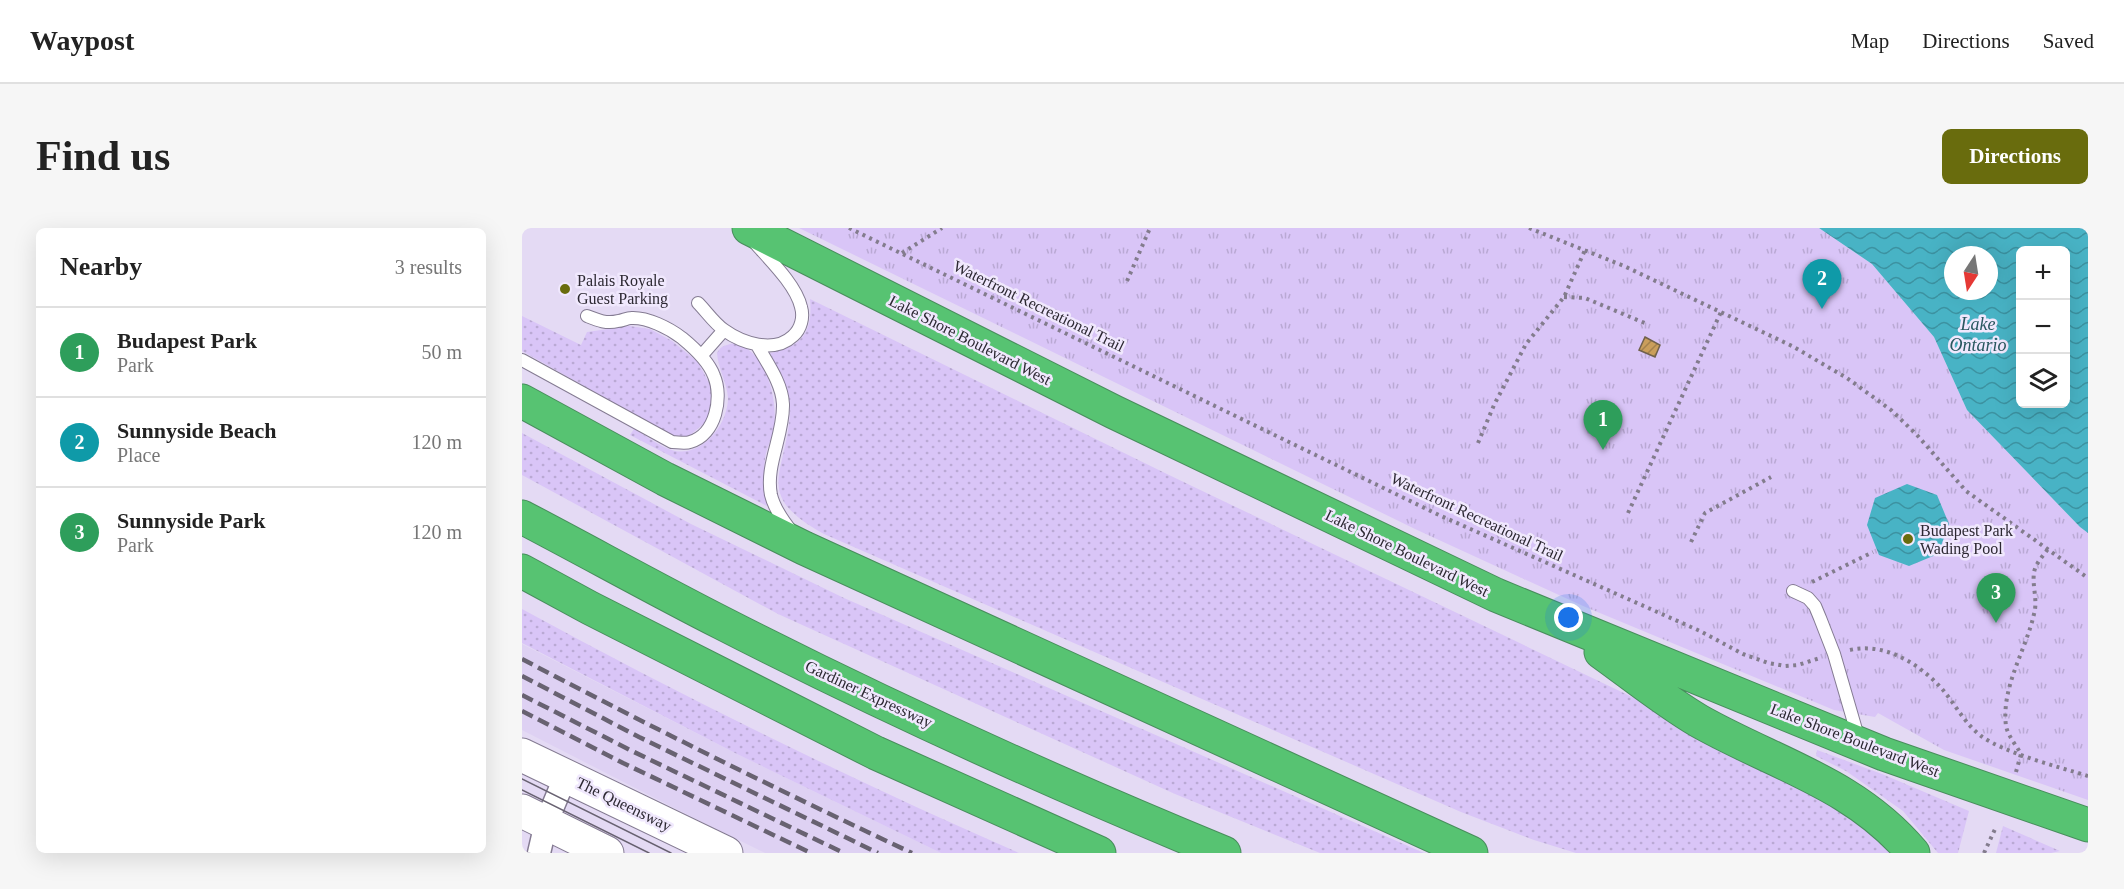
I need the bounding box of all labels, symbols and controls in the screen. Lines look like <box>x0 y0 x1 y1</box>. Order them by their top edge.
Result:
text: Waypost <box>30 25 134 56</box>
text: Map <box>1851 29 1889 53</box>
text: Directions <box>1922 29 2010 53</box>
text: Saved <box>2043 29 2094 53</box>
button: Directions <box>1942 129 2088 184</box>
text: Find us <box>36 133 170 179</box>
north arrow <box>1944 246 1998 300</box>
map controls <box>2016 246 2070 408</box>
button: + <box>2016 246 2070 300</box>
text: Nearby <box>60 252 142 281</box>
text: 3 results <box>395 256 462 278</box>
street label: Waterfront Recreational Trail <box>951 257 1128 355</box>
pin: 2 <box>1802 260 1842 309</box>
place label: Palais Royale Guest Parking <box>577 272 668 308</box>
marker: Palais Royale Guest Parking <box>558 282 572 296</box>
street label: Lake Shore Boulevard West <box>886 292 1054 389</box>
button: − <box>2016 300 2070 354</box>
water label: Lake Ontario <box>1949 314 2007 355</box>
text: Budapest Park <box>117 328 257 353</box>
text: 1 <box>75 341 85 363</box>
text: 50 m <box>421 341 462 363</box>
text: Park <box>117 354 154 376</box>
button: layers <box>2016 354 2070 408</box>
pin: 1 <box>1584 400 1622 450</box>
text: Sunnyside Beach <box>117 418 277 443</box>
text: 2 <box>75 431 85 453</box>
text: 120 m <box>411 431 462 453</box>
text: Place <box>117 444 160 466</box>
street label: Waterfront Recreational Trail <box>1388 470 1566 565</box>
street label: Lake Shore Boulevard West <box>1323 506 1492 600</box>
text: Sunnyside Park <box>117 508 266 533</box>
text: 3 <box>75 521 85 543</box>
text: 120 m <box>411 521 462 543</box>
place label: Budapest Park Wading Pool <box>1920 522 2013 558</box>
marker: Budapest Park Wading Pool <box>1901 532 1915 546</box>
text: Park <box>117 534 154 556</box>
pin: 3 <box>1976 574 2016 623</box>
your location <box>1554 603 1583 632</box>
street label: Gardiner Expressway <box>802 657 935 732</box>
street label: Lake Shore Boulevard West <box>1768 700 1942 780</box>
street label: The Queensway <box>573 774 674 835</box>

